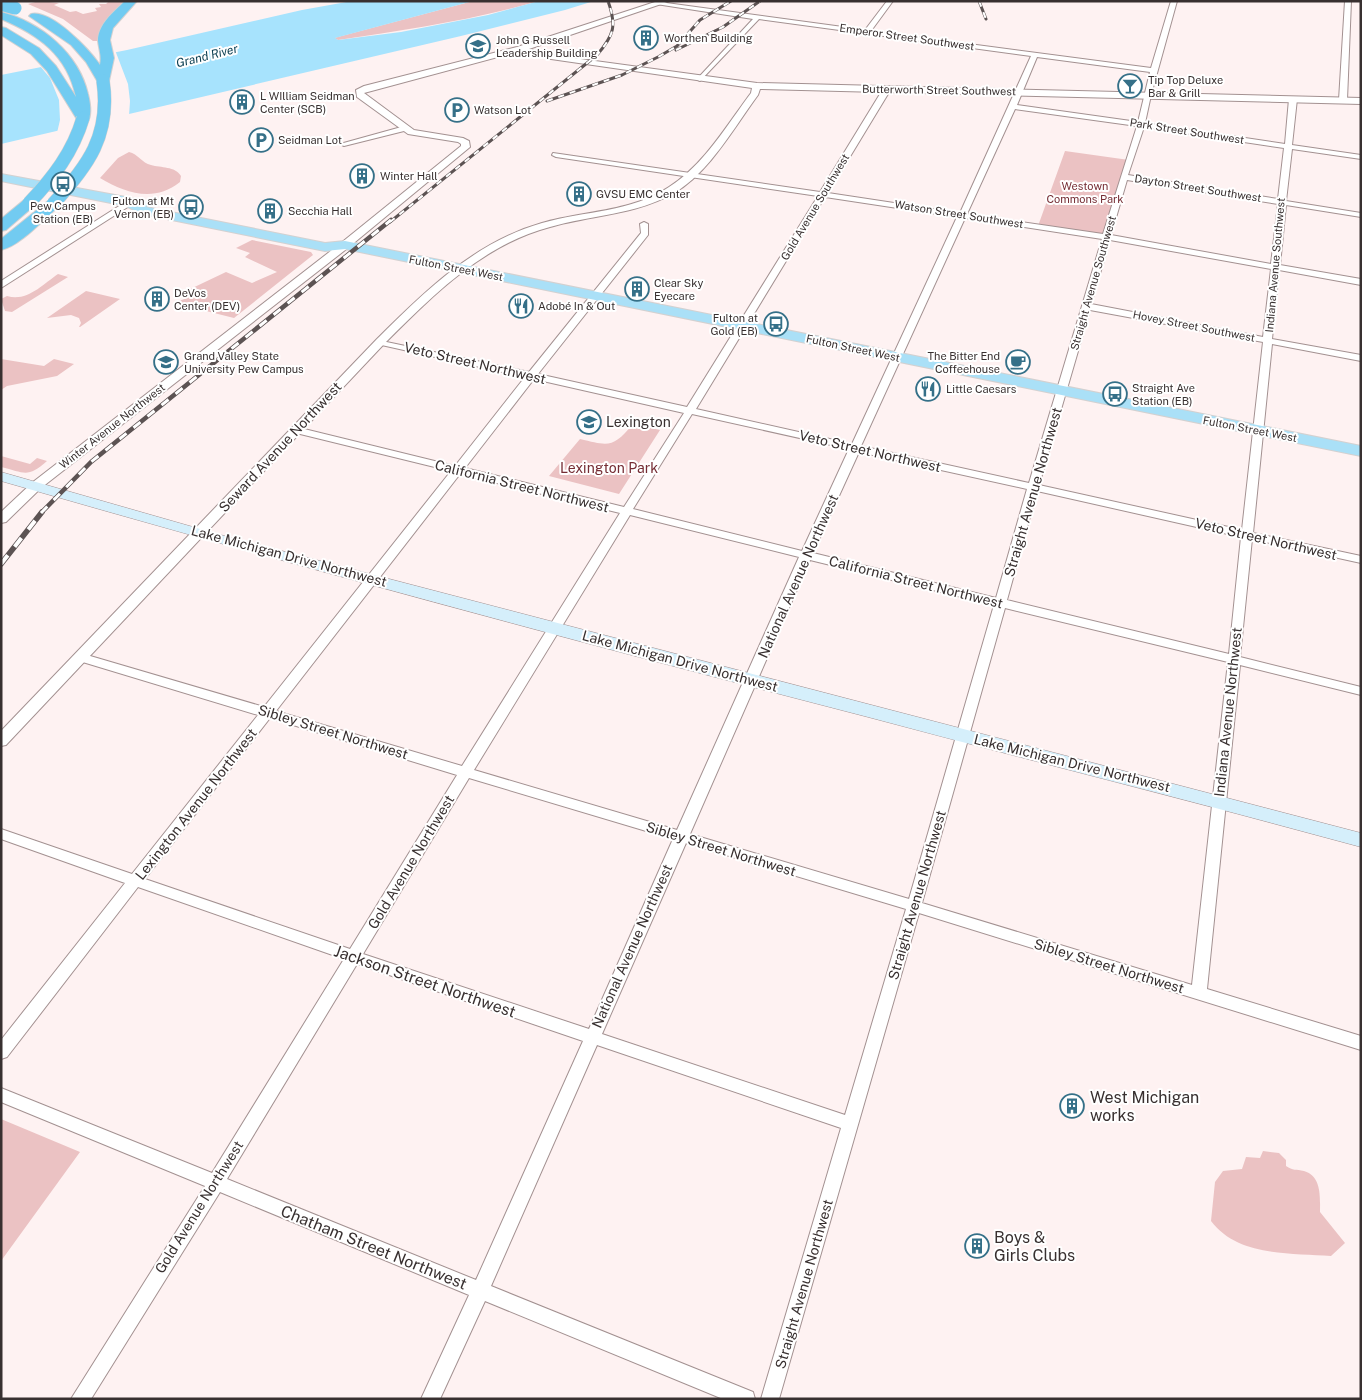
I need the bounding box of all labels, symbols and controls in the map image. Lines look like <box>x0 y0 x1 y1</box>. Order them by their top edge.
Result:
street label: Emperor Street Southwest <box>839 22 975 52</box>
building icon: Worthen Building <box>633 25 659 51</box>
place label: Worthen Building <box>664 32 753 44</box>
school or university icon: John G Russell Leadership Building <box>465 33 491 59</box>
place label: John G Russell Leadership Building <box>496 34 598 59</box>
water label: Grand River <box>175 41 240 70</box>
bar icon: Tip Top Deluxe Bar & Grill <box>1117 73 1143 99</box>
place label: Tip Top Deluxe Bar & Grill <box>1148 74 1223 99</box>
street label: Butterworth Street Southwest <box>862 83 1016 97</box>
building icon: L WIlliam Seidman Center (SCB) <box>229 89 255 115</box>
place label: L WIlliam Seidman Center (SCB) <box>260 90 355 115</box>
parking icon: Watson Lot <box>444 97 470 123</box>
place label: Watson Lot <box>474 104 531 116</box>
street label: Park Street Southwest <box>1129 116 1245 146</box>
parking icon: Seidman Lot <box>248 127 274 153</box>
place label: Seidman Lot <box>278 134 342 146</box>
street label: Gold Avenue Southwest <box>779 152 851 262</box>
building icon: Winter Hall <box>349 163 375 189</box>
place label: Winter Hall <box>380 170 438 182</box>
bus stop icon: Pew Campus Station (EB) <box>50 171 76 197</box>
street label: Dayton Street Southwest <box>1134 172 1262 204</box>
park label: Westown Commons Park <box>1047 180 1123 205</box>
building icon: GVSU EMC Center <box>566 181 592 207</box>
place label: GVSU EMC Center <box>596 188 690 200</box>
bus stop icon: Fulton at Mt Vernon (EB) <box>178 194 204 220</box>
place label: Fulton at Mt Vernon (EB) <box>112 195 174 220</box>
street label: Indiana Avenue Southwest <box>1263 197 1287 333</box>
building icon: Secchia Hall <box>257 198 283 224</box>
street label: Watson Street Southwest <box>894 198 1024 230</box>
place label: Pew Campus Station (EB) <box>30 200 96 225</box>
place label: Secchia Hall <box>288 205 352 217</box>
street label: Straight Avenue Southwest <box>1068 214 1118 352</box>
street label: Fulton Street West <box>408 253 504 283</box>
building icon: Clear Sky Eyecare <box>624 276 650 302</box>
place label: Clear Sky Eyecare <box>654 277 704 302</box>
building icon: DeVos Center (DEV) <box>144 286 170 312</box>
place label: DeVos Center (DEV) <box>174 287 240 312</box>
restaurant icon: Adobé In & Out <box>508 293 534 319</box>
place label: Adobé In & Out <box>538 300 615 312</box>
street label: Hovey Street Southwest <box>1132 308 1256 344</box>
bus stop icon: Fulton at Gold (EB) <box>763 311 789 337</box>
place label: Fulton at Gold (EB) <box>710 312 758 337</box>
street label: Fulton Street West <box>805 332 901 364</box>
street label: Veto Street Northwest <box>402 339 548 387</box>
school or university icon: Grand Valley State University Pew Campus <box>153 349 179 375</box>
cafe icon: The Bitter End Coffeehouse <box>1005 349 1031 375</box>
place label: Grand Valley State University Pew Campus <box>184 350 304 375</box>
place label: The Bitter End Coffeehouse <box>928 350 1000 375</box>
restaurant icon: Little Caesars <box>915 376 941 402</box>
street label: Seward Avenue Northwest <box>215 379 345 515</box>
street label: Winter Avenue Northwest <box>57 381 167 471</box>
bus stop icon: Straight Ave Station (EB) <box>1102 381 1128 407</box>
place label: Straight Ave Station (EB) <box>1132 382 1195 407</box>
place label: Little Caesars <box>946 383 1017 395</box>
street label: Straight Avenue Northwest <box>1001 405 1065 579</box>
school or university icon: Lexington <box>576 409 602 435</box>
place label: Lexington <box>606 414 671 430</box>
street label: Fulton Street West <box>1202 414 1298 444</box>
street label: Veto Street Northwest <box>797 427 943 475</box>
street label: California Street Northwest <box>433 457 611 515</box>
park label: Lexington Park <box>560 460 658 476</box>
street label: National Avenue Northwest <box>755 492 841 660</box>
street label: Veto Street Northwest <box>1193 515 1339 563</box>
street label: Lake Michigan Drive Northwest <box>189 522 389 590</box>
street label: California Street Northwest <box>827 553 1005 611</box>
street label: Lake Michigan Drive Northwest <box>580 627 780 695</box>
street label: Indiana Avenue Northwest <box>1211 627 1245 797</box>
street label: Sibley Street Northwest <box>256 702 410 762</box>
street label: Lexington Avenue Northwest <box>132 725 260 883</box>
street label: Lake Michigan Drive Northwest <box>972 731 1172 795</box>
street label: Gold Avenue Northwest <box>365 792 457 932</box>
street label: Straight Avenue Northwest <box>885 808 949 982</box>
street label: Sibley Street Northwest <box>644 819 798 879</box>
street label: National Avenue Northwest <box>589 862 675 1030</box>
street label: Sibley Street Northwest <box>1032 936 1186 996</box>
street label: Jackson Street Northwest <box>331 941 518 1022</box>
place label: West Michigan works <box>1090 1088 1199 1125</box>
building icon: West Michigan works <box>1059 1093 1085 1119</box>
street label: Gold Avenue Northwest <box>152 1138 246 1276</box>
street label: Straight Avenue Northwest <box>772 1197 836 1371</box>
street label: Chatham Street Northwest <box>278 1201 470 1294</box>
place label: Boys & Girls Clubs <box>994 1228 1075 1265</box>
building icon: Boys & Girls Clubs <box>964 1233 990 1259</box>

